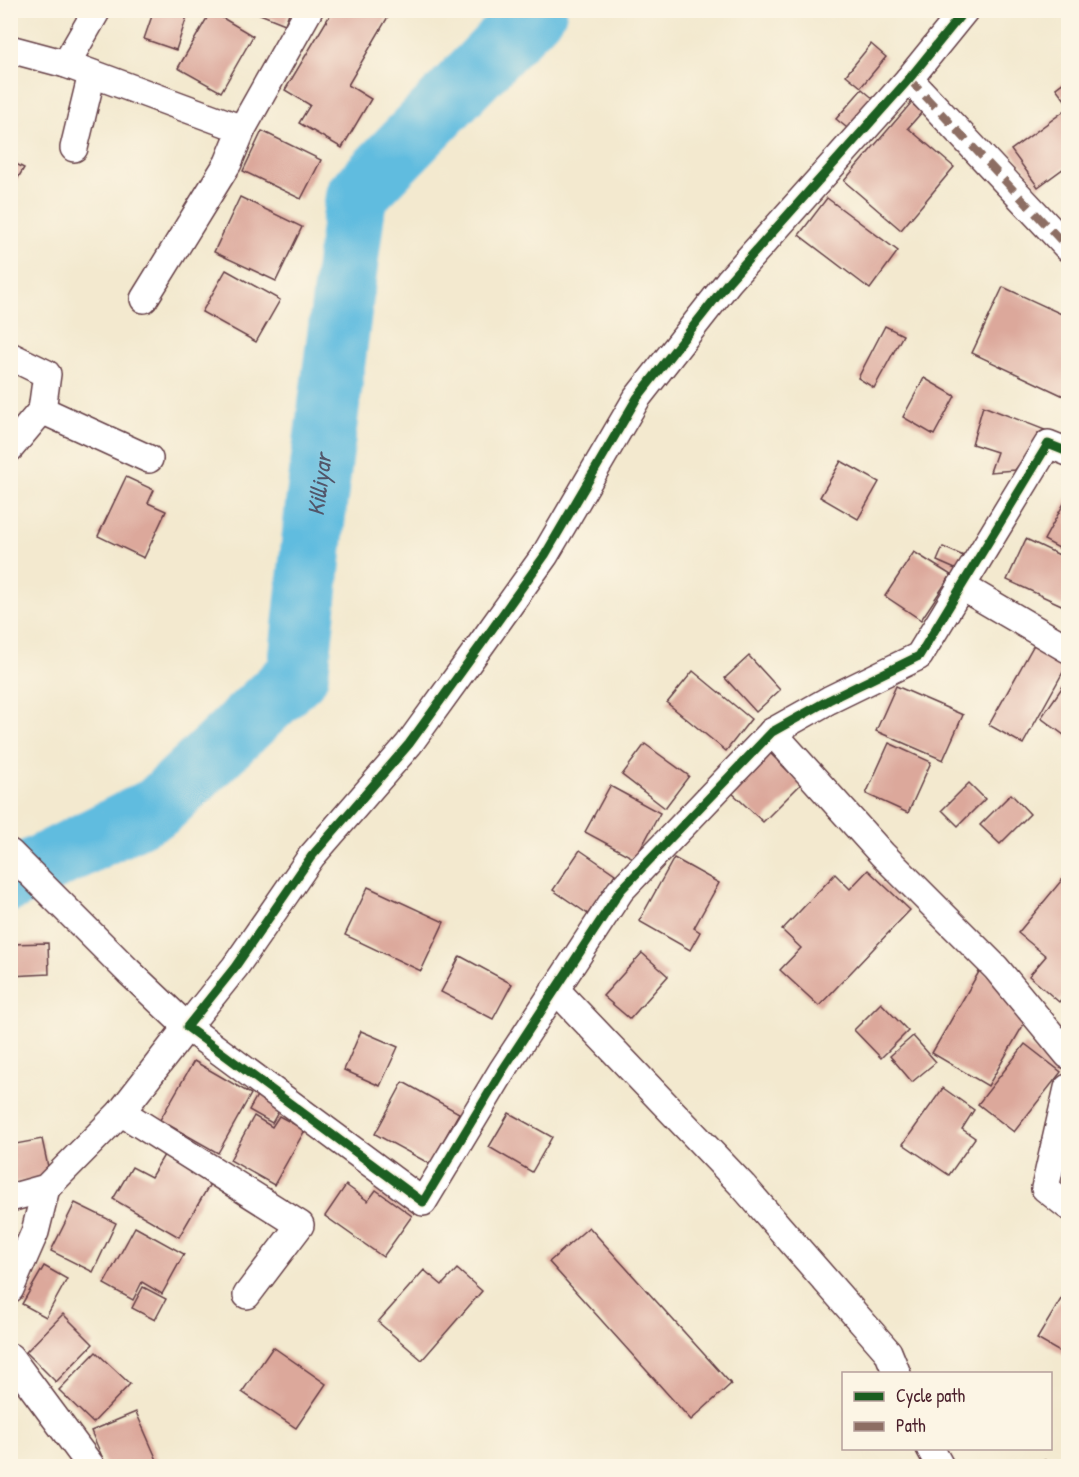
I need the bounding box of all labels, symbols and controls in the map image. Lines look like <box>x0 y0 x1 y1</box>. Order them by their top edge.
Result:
water label: Killiyar <box>299 449 339 517</box>
legend <box>842 1372 1052 1450</box>
text: Cycle path <box>896 1383 966 1408</box>
text: Path <box>896 1413 926 1438</box>

